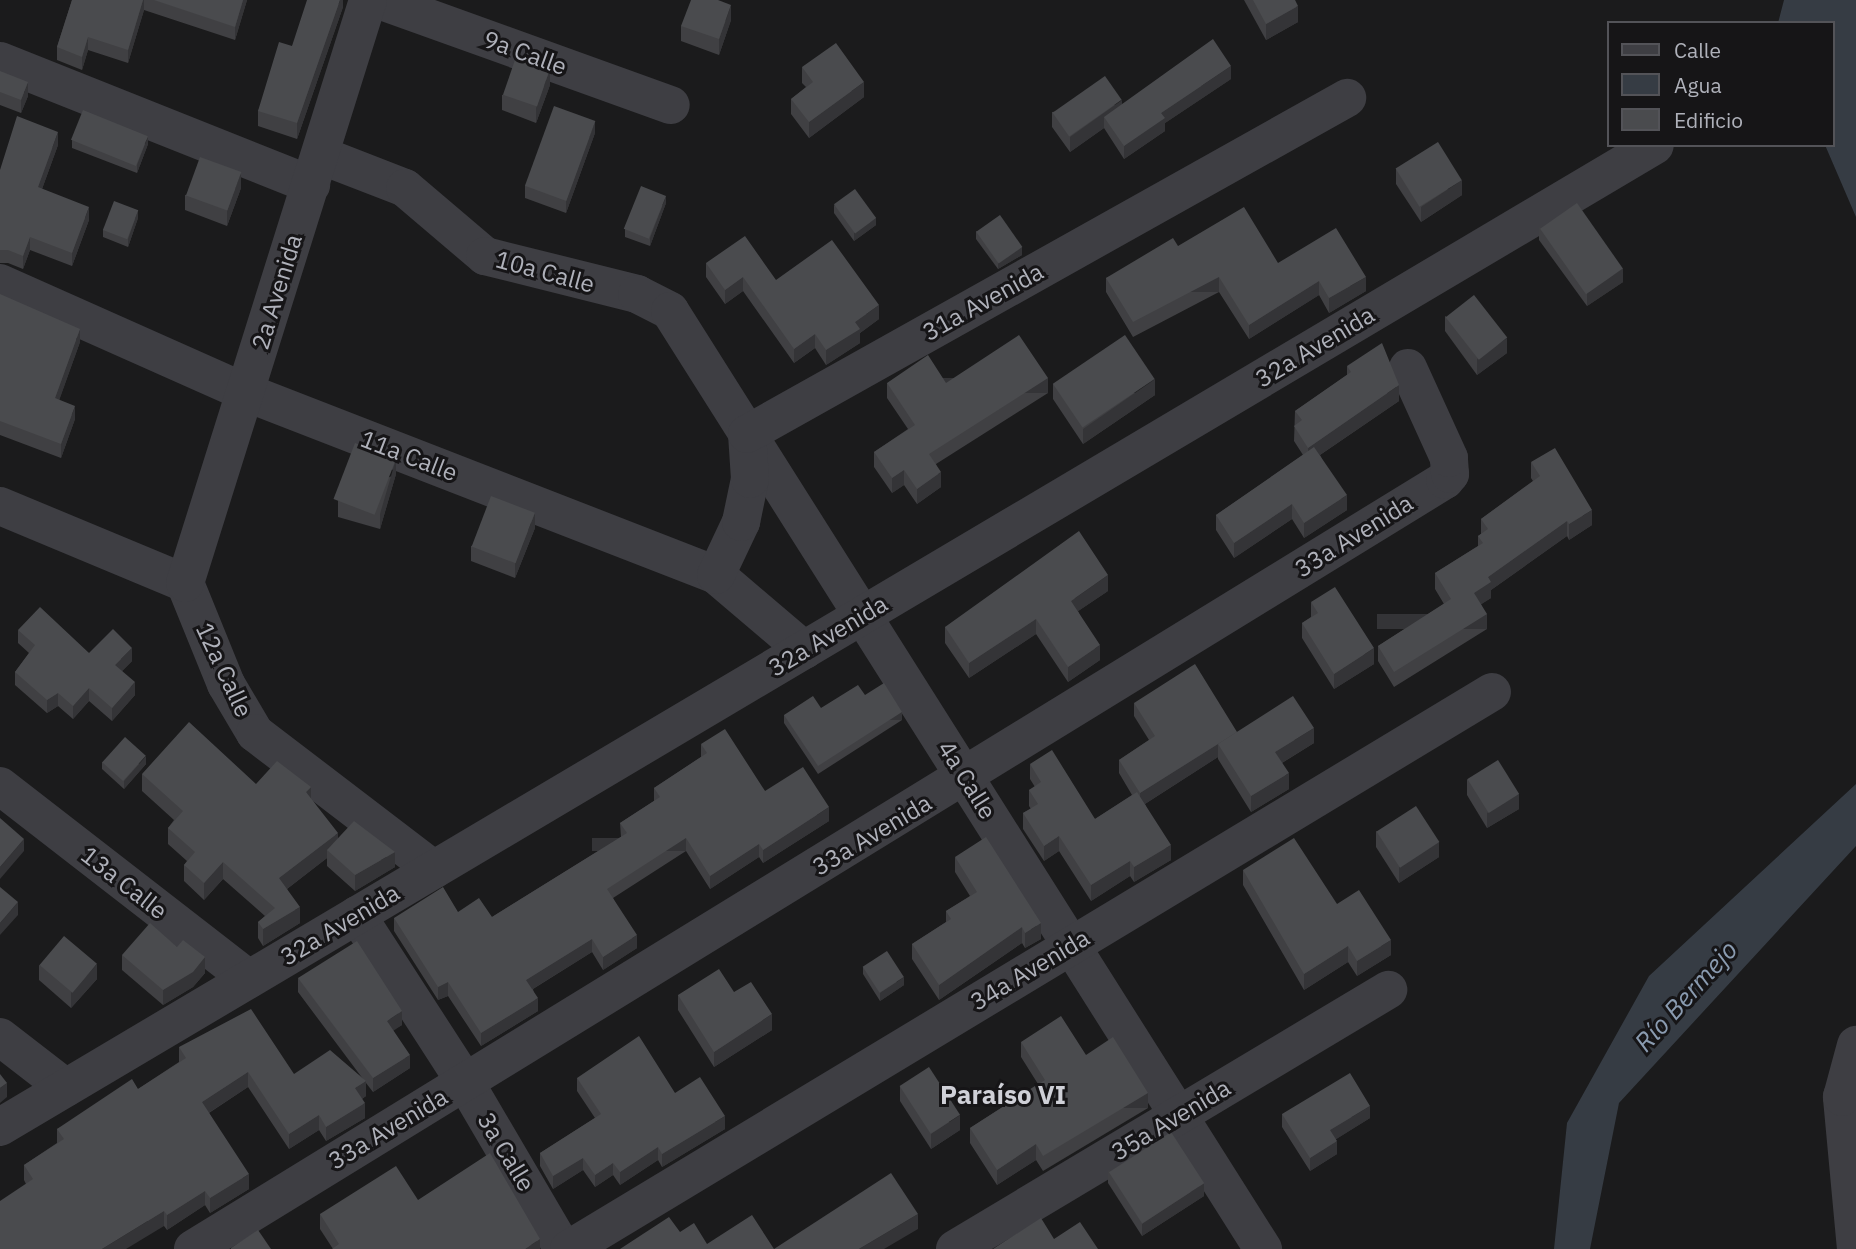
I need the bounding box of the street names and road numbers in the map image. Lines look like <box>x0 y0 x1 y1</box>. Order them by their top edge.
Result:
street label: 9a Calle <box>479 25 571 81</box>
street label: 2a Avenida <box>246 231 308 353</box>
street label: 10a Calle <box>492 245 598 299</box>
street label: 31a Avenida <box>918 257 1048 347</box>
street label: 32a Avenida <box>1250 300 1380 394</box>
street label: 11a Calle <box>357 424 461 488</box>
street label: 33a Avenida <box>1290 488 1418 584</box>
street label: 32a Avenida <box>763 589 893 683</box>
street label: 12a Calle <box>190 618 258 722</box>
street label: 4a Calle <box>932 736 1002 824</box>
street label: 33a Avenida <box>807 788 937 882</box>
street label: 13a Calle <box>75 841 173 925</box>
street label: 32a Avenida <box>275 878 405 972</box>
street label: 34a Avenida <box>965 923 1095 1017</box>
street label: 35a Avenida <box>1106 1073 1236 1167</box>
street label: 33a Avenida <box>323 1082 453 1176</box>
street label: 3a Calle <box>471 1107 541 1197</box>

